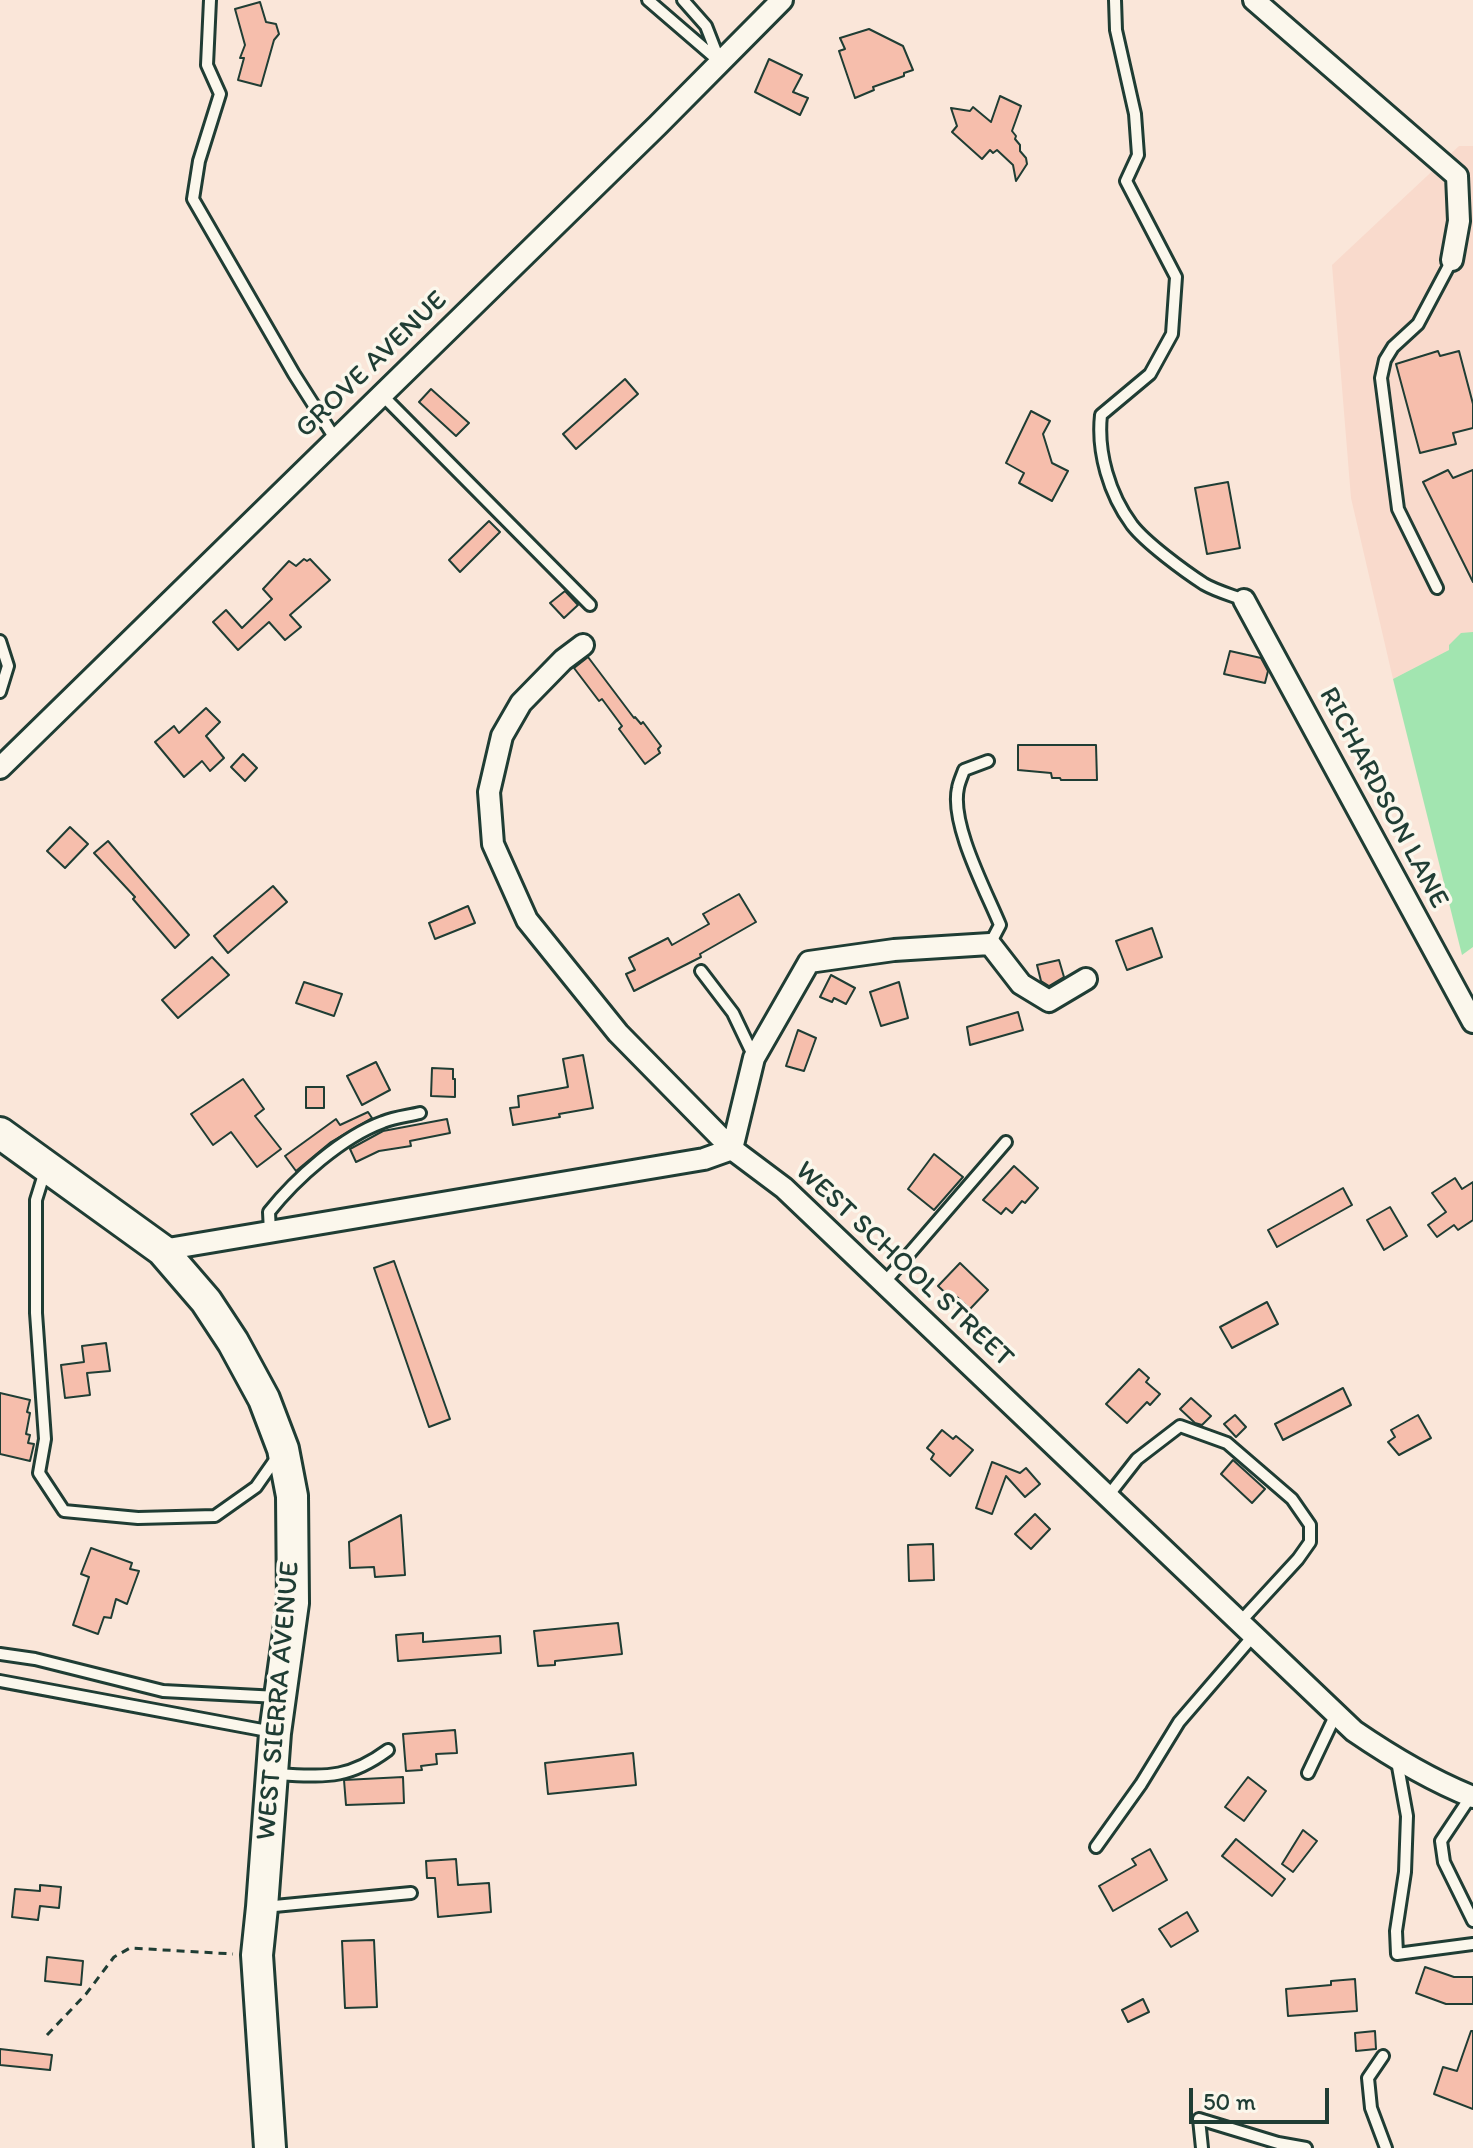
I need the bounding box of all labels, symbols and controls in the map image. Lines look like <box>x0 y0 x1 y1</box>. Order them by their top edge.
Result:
street label: GROVE AVENUE <box>289 284 455 446</box>
street label: RICHARDSON LANE <box>1311 682 1455 914</box>
street label: WEST SCHOOL STREET <box>788 1155 1020 1375</box>
street label: WEST SIERRA AVENUE <box>250 1560 308 1842</box>
scale bar <box>1193 2072 1333 2122</box>
text: 50 m <box>1203 2087 1256 2116</box>

